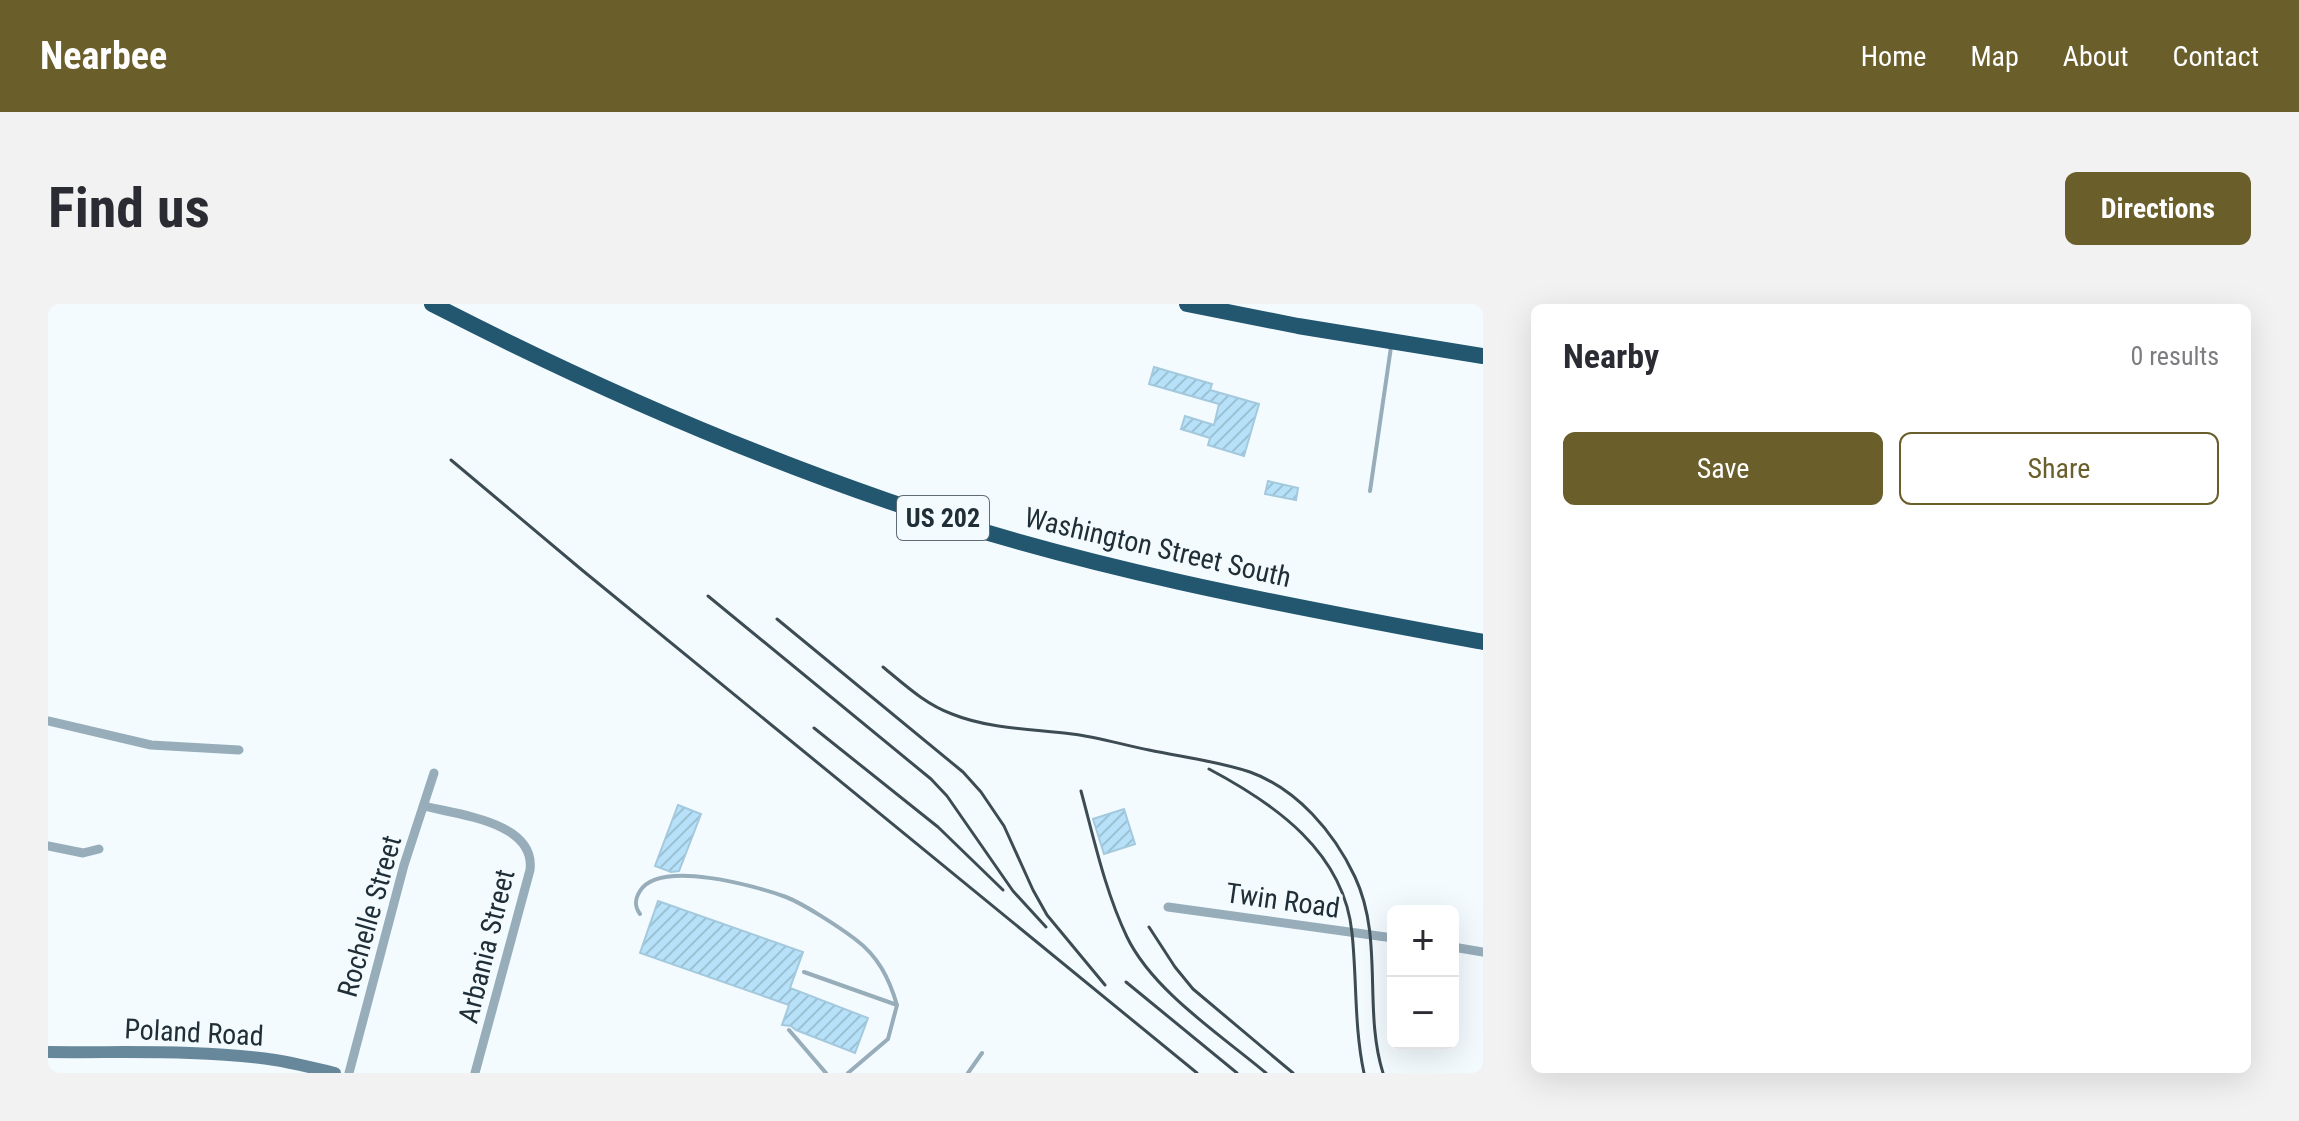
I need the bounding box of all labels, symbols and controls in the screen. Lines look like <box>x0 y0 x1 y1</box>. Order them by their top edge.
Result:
text: Nearbee <box>40 34 167 78</box>
text: Home <box>1861 40 1926 73</box>
text: Map <box>1970 40 2019 73</box>
text: About <box>2063 40 2129 73</box>
text: Contact <box>2173 40 2259 73</box>
button: Directions <box>2065 172 2251 245</box>
text: Find us <box>48 175 210 241</box>
text: Nearby <box>1563 336 1659 376</box>
text: 0 results <box>2130 341 2219 371</box>
button: Save <box>1563 432 1883 505</box>
button: Share <box>1899 432 2219 505</box>
road number: US 202 <box>897 496 989 540</box>
street label: Washington Street South <box>1021 501 1294 594</box>
street label: Rochelle Street <box>331 832 408 1001</box>
street label: Arbania Street <box>451 866 522 1026</box>
street label: Twin Road <box>1224 876 1342 925</box>
map controls <box>1387 905 1459 1049</box>
button: + <box>1387 905 1459 977</box>
button: − <box>1387 977 1459 1049</box>
street label: Poland Road <box>124 1012 264 1053</box>

